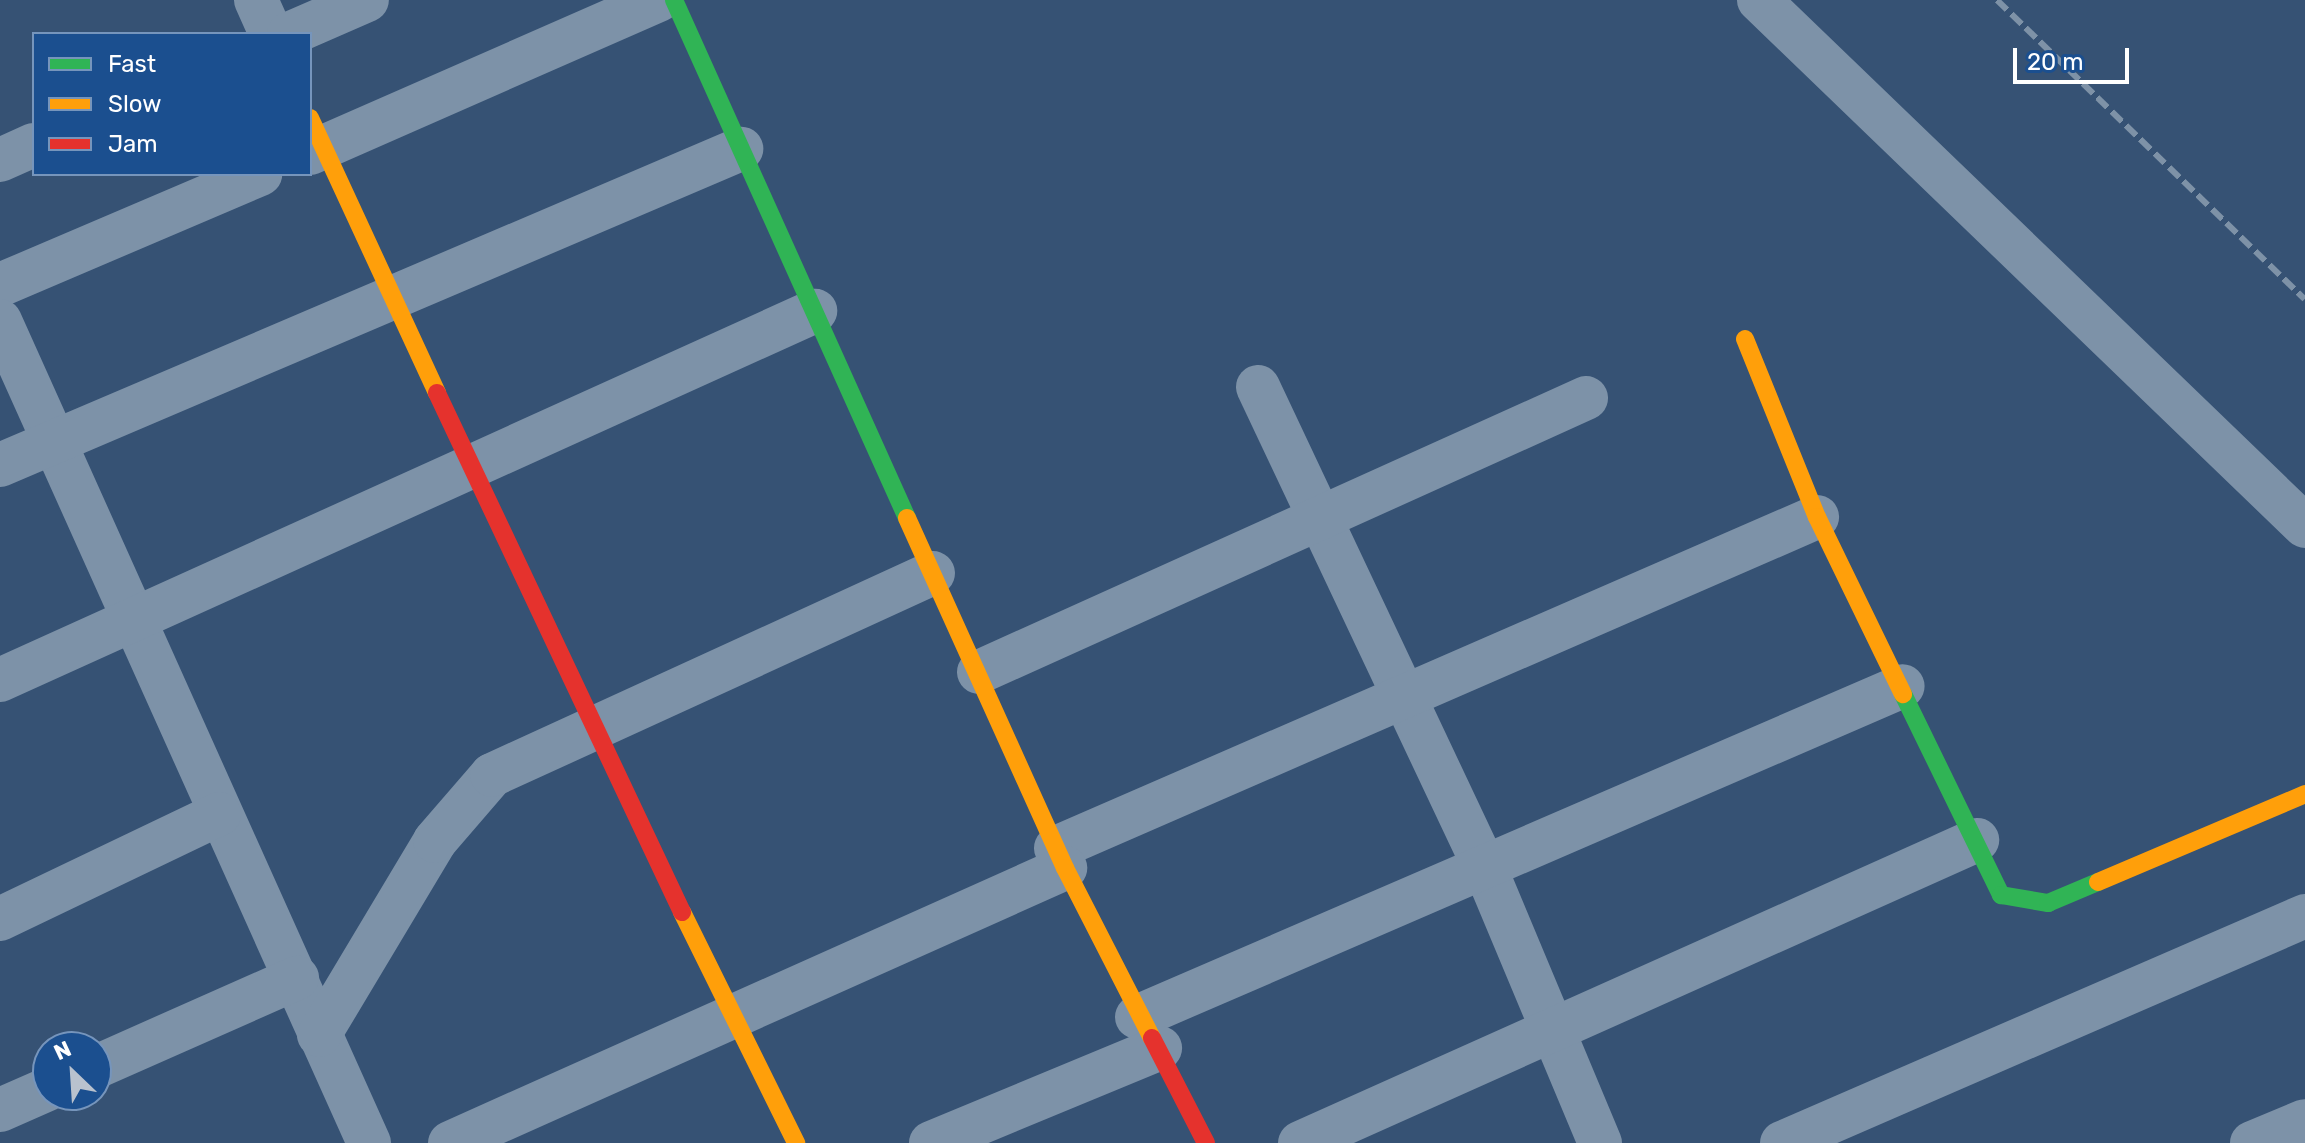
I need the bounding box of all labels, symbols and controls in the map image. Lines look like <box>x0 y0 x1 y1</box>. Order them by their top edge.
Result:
legend <box>32 32 312 176</box>
scale bar <box>2017 32 2133 82</box>
text: 20 m <box>2027 48 2084 76</box>
text: Fast <box>108 50 156 78</box>
text: Slow <box>108 90 161 118</box>
text: Jam <box>108 130 158 158</box>
north arrow <box>32 1031 112 1111</box>
text: N <box>50 1035 75 1066</box>

